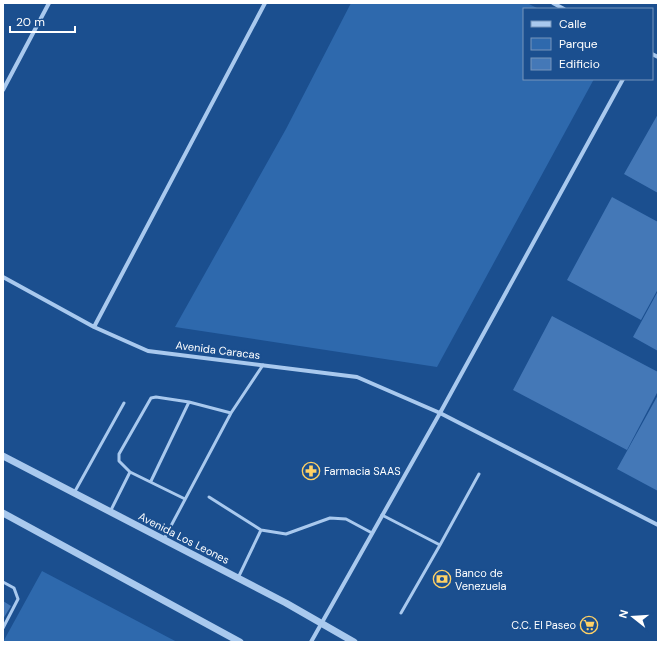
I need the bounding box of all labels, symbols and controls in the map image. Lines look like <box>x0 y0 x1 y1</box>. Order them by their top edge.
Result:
scale bar <box>10 8 75 34</box>
legend <box>523 8 653 80</box>
text: 20 m <box>16 14 45 30</box>
text: Calle <box>559 16 586 32</box>
text: Parque <box>559 36 598 52</box>
text: Edificio <box>559 56 600 72</box>
street label: Avenida Caracas <box>175 338 261 362</box>
pharmacy icon: Farmacia SAAS <box>301 461 321 481</box>
place label: Farmacia SAAS <box>324 464 401 478</box>
street label: Avenida Los Leones <box>136 509 232 567</box>
place label: Banco de Venezuela <box>455 566 506 593</box>
bank icon: Banco de Venezuela <box>432 569 452 589</box>
north arrow <box>613 597 653 637</box>
text: N <box>616 608 631 620</box>
supermarket icon: C.C. El Paseo <box>579 615 599 635</box>
place label: C.C. El Paseo <box>511 618 576 632</box>

